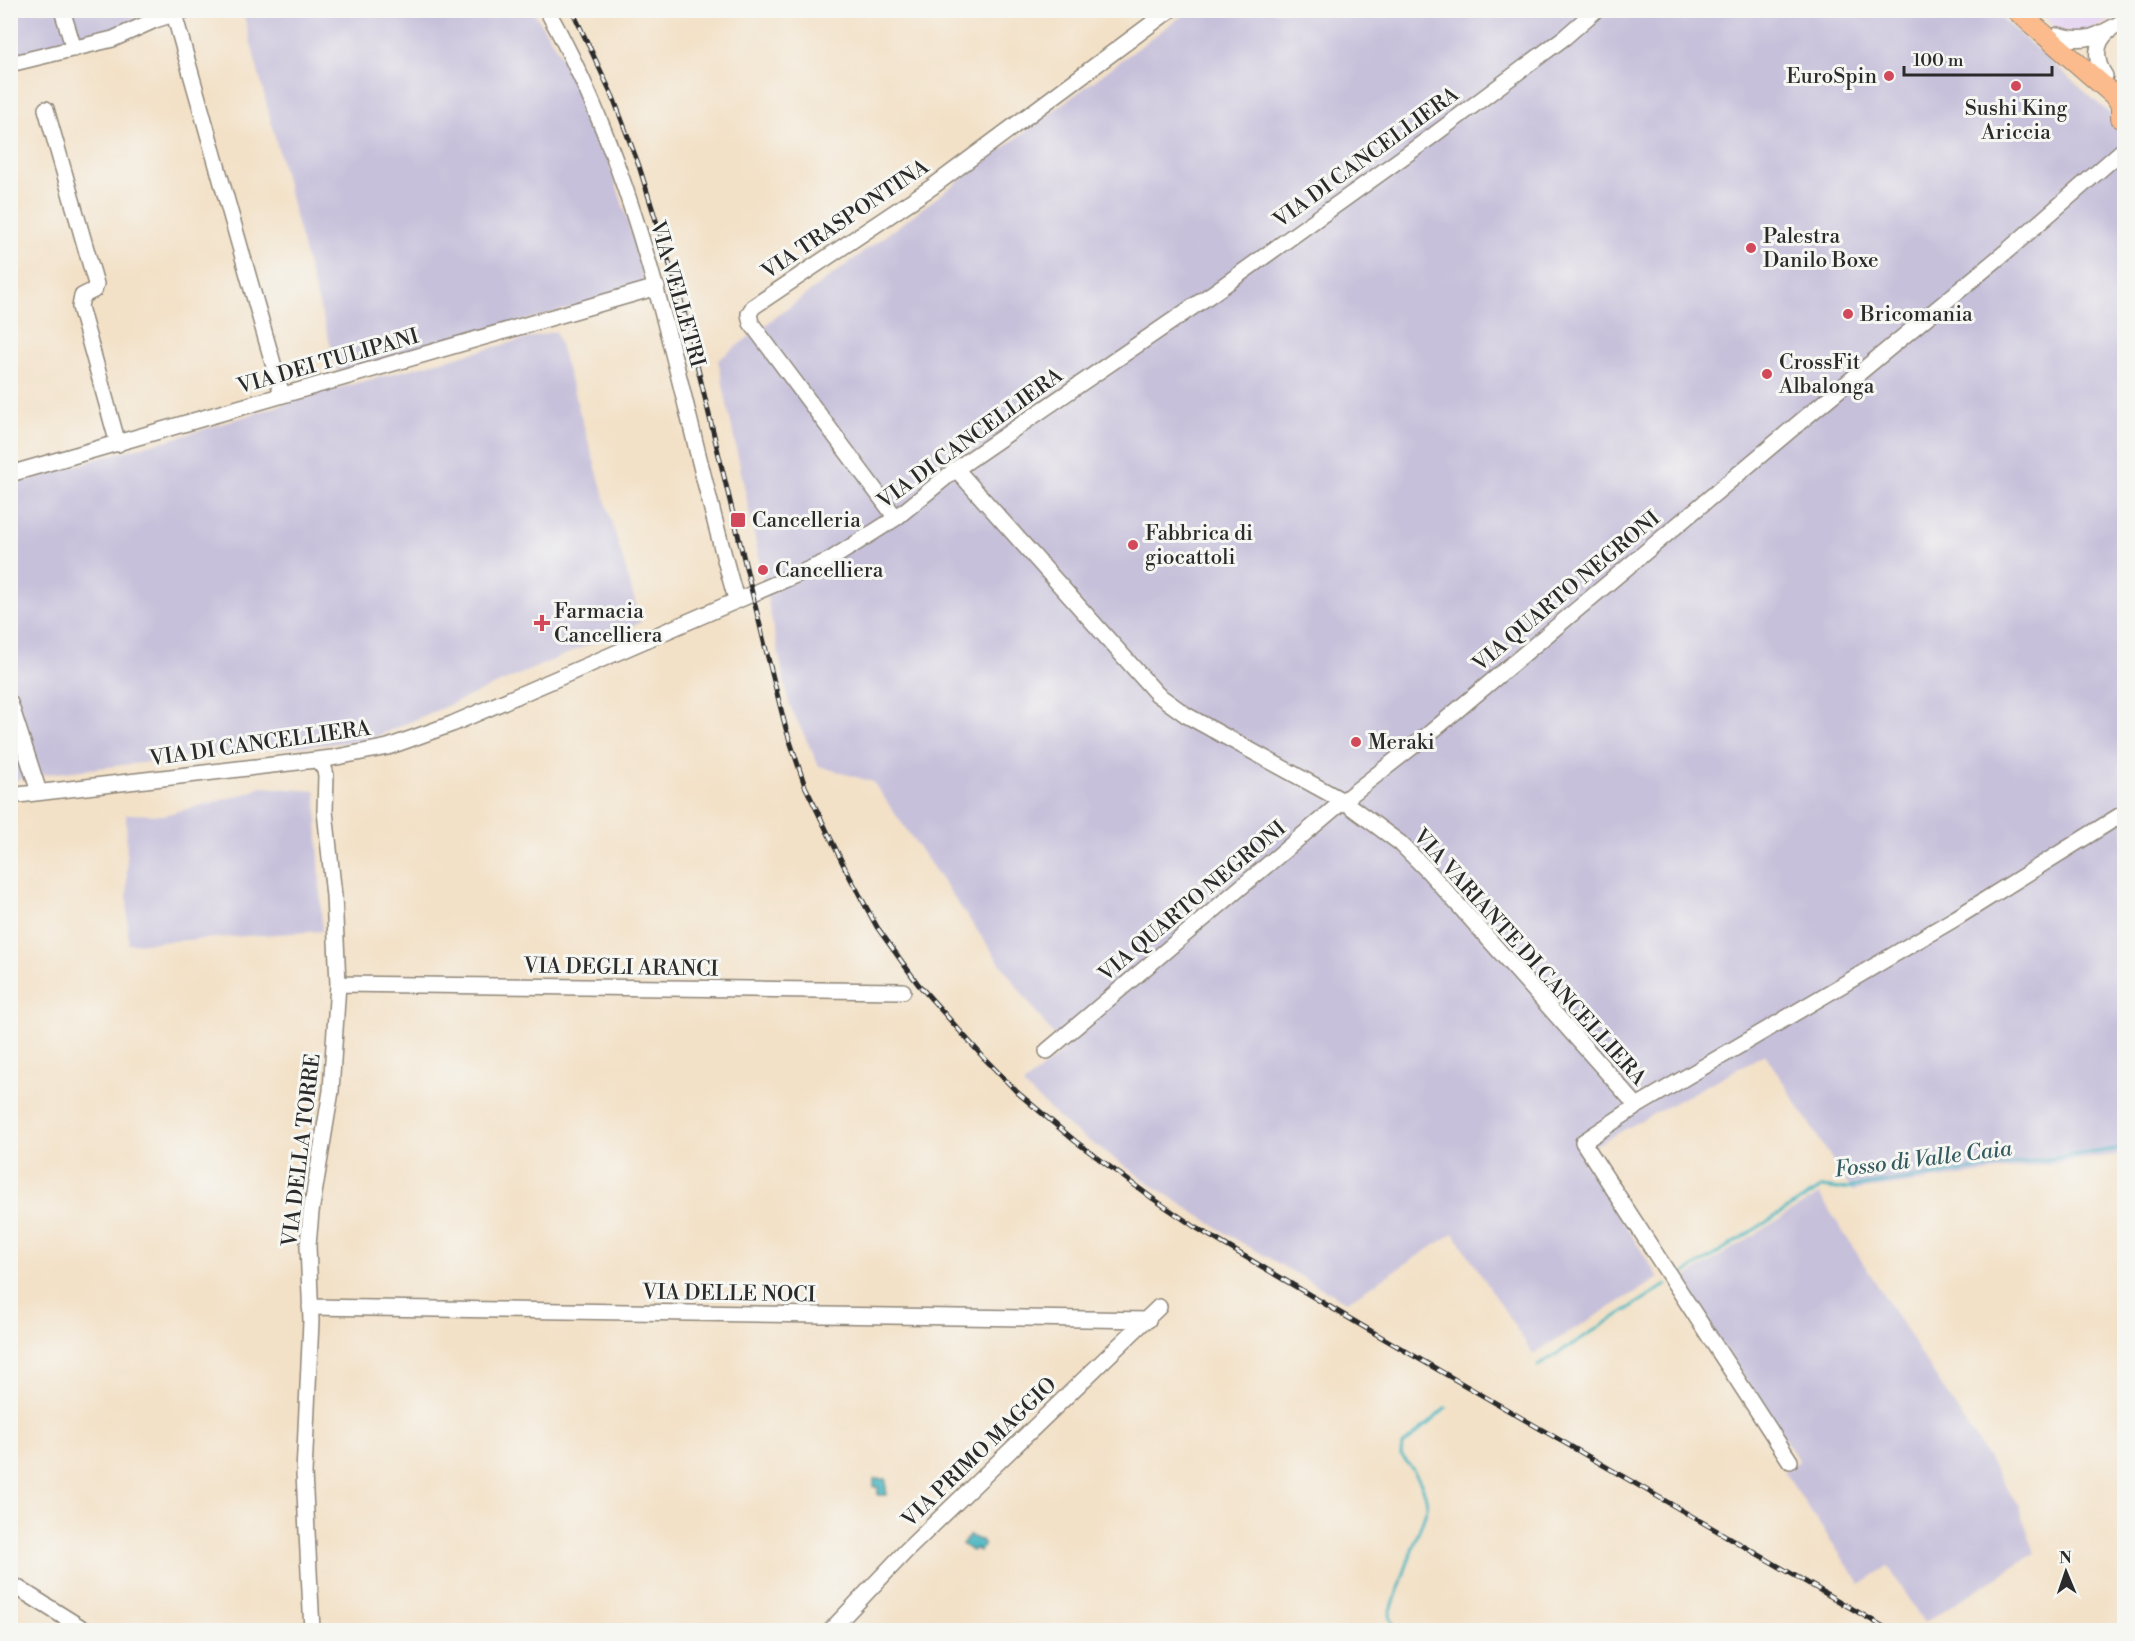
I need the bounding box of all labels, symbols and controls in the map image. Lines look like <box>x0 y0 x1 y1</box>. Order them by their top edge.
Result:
scale bar <box>1904 39 2052 77</box>
text: 100 m <box>1913 49 1964 72</box>
place label: EuroSpin <box>1786 64 1877 90</box>
marker: EuroSpin <box>1882 69 1896 83</box>
marker: Sushi King Ariccia <box>2009 79 2023 93</box>
street label: VIA DI CANCELLIERA <box>1268 81 1465 234</box>
place label: Sushi King Ariccia <box>1965 96 2067 146</box>
street label: VIA TRASPONTINA <box>756 154 935 286</box>
street label: VIA VELLETRI <box>644 217 710 370</box>
place label: Palestra Danilo Boxe <box>1763 224 1879 274</box>
marker: Palestra Danilo Boxe <box>1744 241 1758 255</box>
place label: Bricomania <box>1859 302 1973 328</box>
marker: Bricomania <box>1841 307 1855 321</box>
street label: VIA DEI TULIPANI <box>234 324 422 401</box>
place label: CrossFit Albalonga <box>1778 350 1875 400</box>
street label: VIA DI CANCELLIERA <box>872 362 1069 515</box>
marker: CrossFit Albalonga <box>1760 367 1774 381</box>
street label: VIA QUARTO NEGRONI <box>1467 506 1666 678</box>
place label: Cancelleria <box>752 508 861 534</box>
marker: Cancelleria <box>729 511 747 529</box>
place label: Fabbrica di giocattoli <box>1145 521 1253 571</box>
marker: Fabbrica di giocattoli <box>1126 538 1140 552</box>
place label: Cancelliera <box>775 558 884 584</box>
marker: Cancelliera <box>756 563 770 577</box>
place label: Farmacia Cancelliera <box>554 599 663 649</box>
marker: Farmacia Cancelliera <box>535 616 549 630</box>
street label: VIA DI CANCELLIERA <box>147 716 373 773</box>
place label: Meraki <box>1368 730 1435 756</box>
marker: Meraki <box>1349 735 1363 749</box>
street label: VIA QUARTO NEGRONI <box>1093 816 1292 988</box>
street label: VIA VARIANTE DI CANCELLIERA <box>1407 823 1652 1092</box>
street label: VIA DEGLI ARANCI <box>522 953 719 983</box>
street label: VIA DELLA TORRE <box>277 1052 327 1249</box>
water label: Fosso di Valle Caia <box>1833 1135 2014 1184</box>
street label: VIA DELLE NOCI <box>641 1279 816 1309</box>
street label: VIA PRIMO MAGGIO <box>896 1372 1062 1534</box>
north arrow <box>2036 1542 2096 1602</box>
text: N <box>2059 1548 2073 1568</box>

